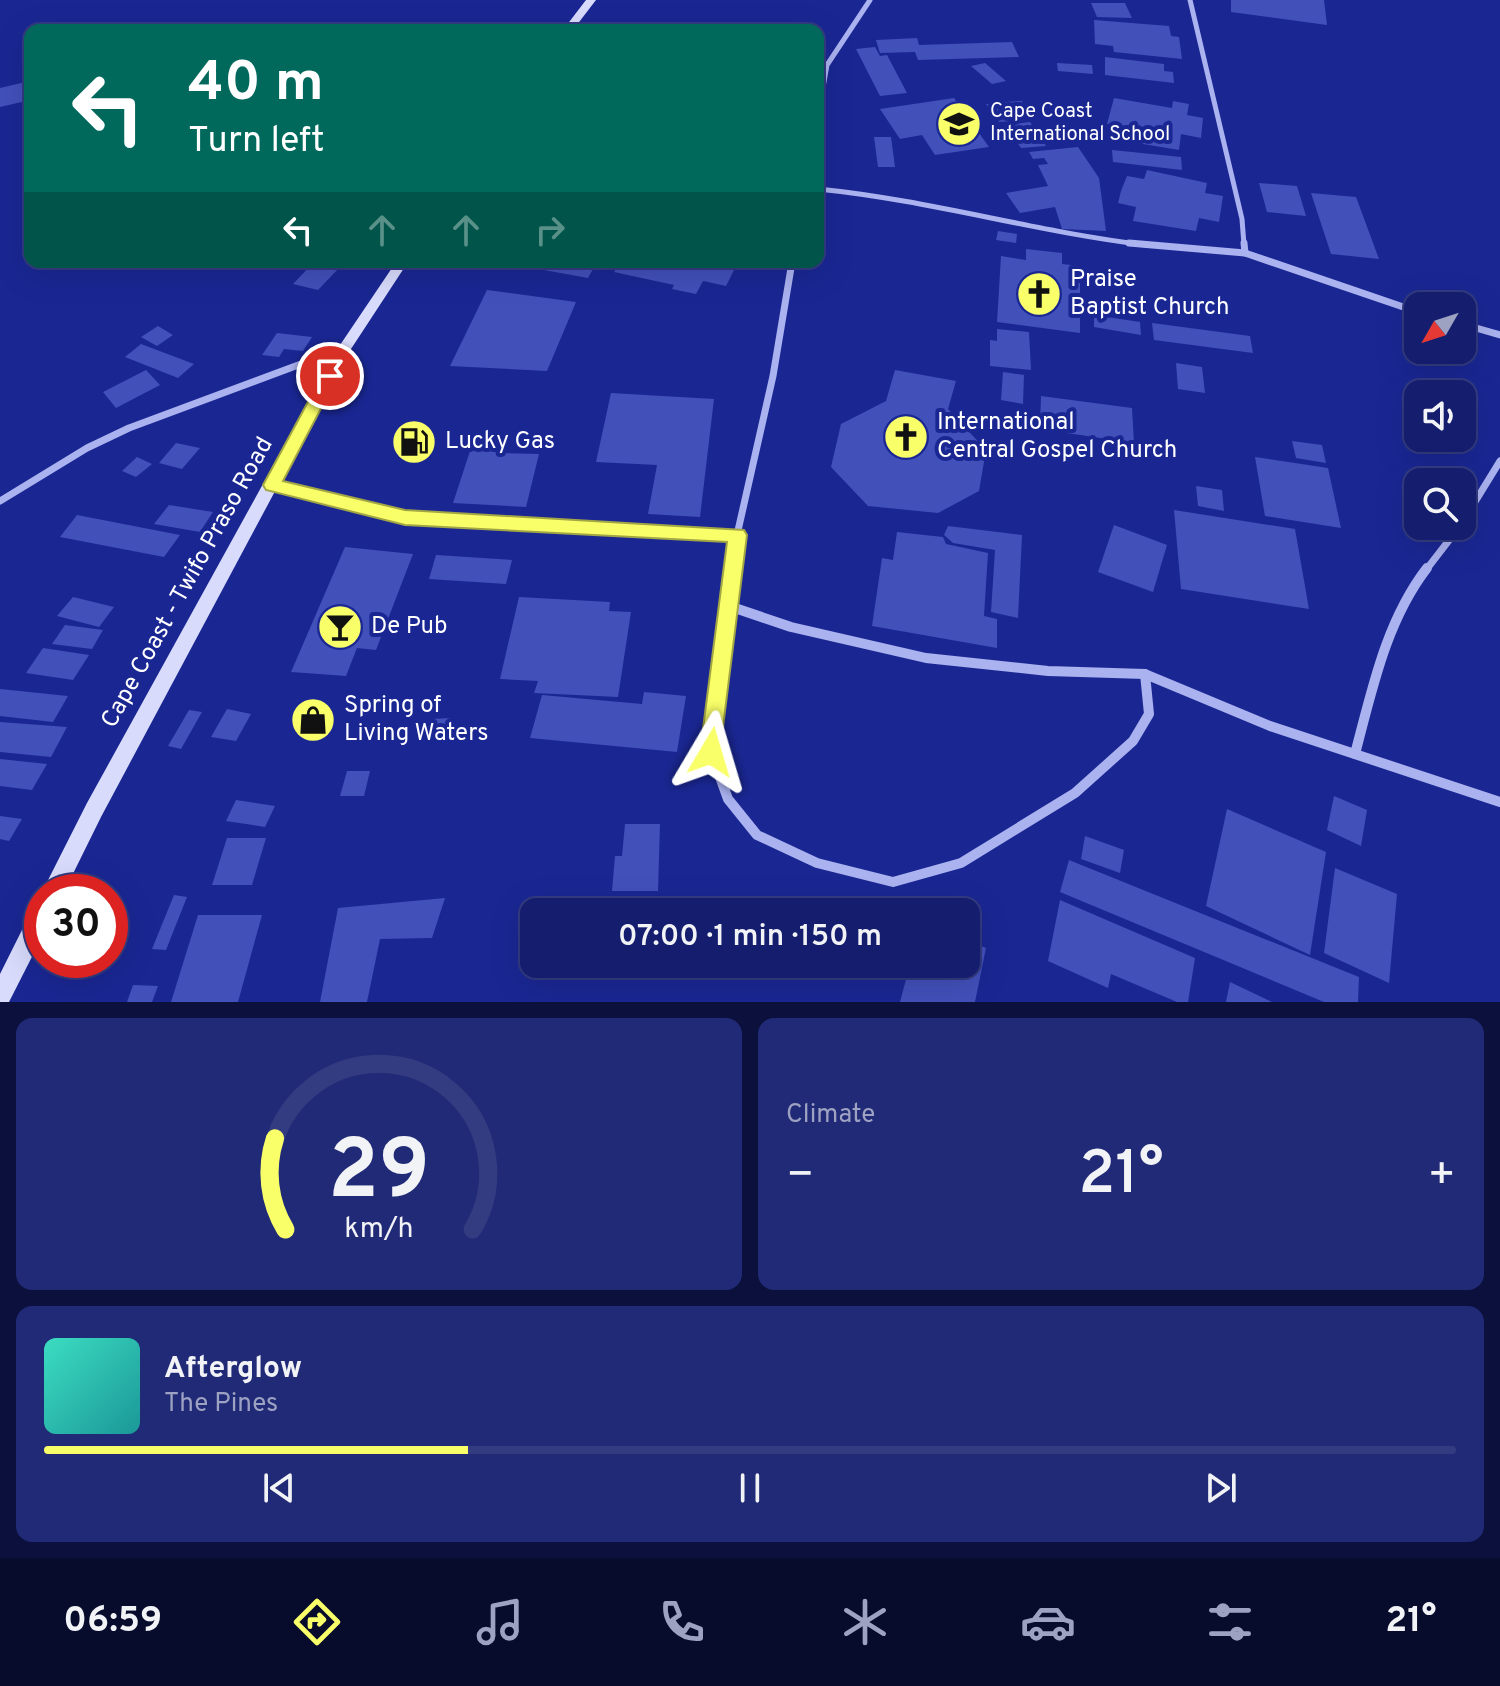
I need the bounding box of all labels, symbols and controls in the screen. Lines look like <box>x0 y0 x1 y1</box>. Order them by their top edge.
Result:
text: 40 m <box>188 50 324 120</box>
icon: left <box>56 56 160 160</box>
place label: Cape Coast International School <box>990 99 1170 148</box>
school or university icon: Cape Coast International School <box>935 100 983 148</box>
text: Turn left <box>188 119 325 165</box>
icon: left <box>276 208 320 252</box>
icon: ahead <box>360 208 404 252</box>
icon: ahead <box>444 208 488 252</box>
icon: right <box>528 208 572 252</box>
place label: Praise Baptist Church <box>1070 265 1230 323</box>
church icon: Praise Baptist Church <box>1015 270 1063 318</box>
north arrow <box>1404 292 1476 364</box>
map controls <box>1404 292 1476 540</box>
pin <box>296 342 364 410</box>
icon: arrive <box>308 354 352 398</box>
button: sound <box>1404 380 1476 452</box>
place label: International Central Gospel Church <box>937 408 1177 466</box>
church icon: International Central Gospel Church <box>882 413 930 461</box>
fuel station icon: Lucky Gas <box>390 418 438 466</box>
place label: Lucky Gas <box>445 427 555 457</box>
street label: Cape Coast - Twifo Praso Road <box>95 432 281 734</box>
button: search <box>1404 468 1476 540</box>
bar icon: De Pub <box>316 603 364 651</box>
place label: De Pub <box>371 612 447 642</box>
place label: Spring of Living Waters <box>344 691 489 749</box>
shop icon: Spring of Living Waters <box>289 696 337 744</box>
position arrow <box>669 710 753 794</box>
speed limit sign: 30 <box>24 874 128 978</box>
text: 07:00 · 1 min · 150 m <box>618 919 882 956</box>
text: Climate <box>786 1099 875 1132</box>
text: 29 <box>328 1123 430 1228</box>
text: 21° <box>1079 1139 1164 1215</box>
text: − <box>786 1149 814 1205</box>
text: + <box>1428 1149 1456 1205</box>
text: km/h <box>344 1212 414 1248</box>
text: Afterglow <box>164 1351 302 1388</box>
text: The Pines <box>164 1388 278 1421</box>
icon: previous <box>257 1466 301 1510</box>
icon: pause <box>728 1466 772 1510</box>
icon: next <box>1199 1466 1243 1510</box>
icon: directions <box>289 1594 345 1650</box>
icon: music <box>472 1594 528 1650</box>
icon: phone <box>654 1594 710 1650</box>
icon: climate <box>837 1594 893 1650</box>
icon: car <box>1020 1594 1076 1650</box>
icon: filters <box>1202 1594 1258 1650</box>
text: 06:59 <box>63 1599 162 1645</box>
text: 21° <box>1385 1599 1437 1645</box>

